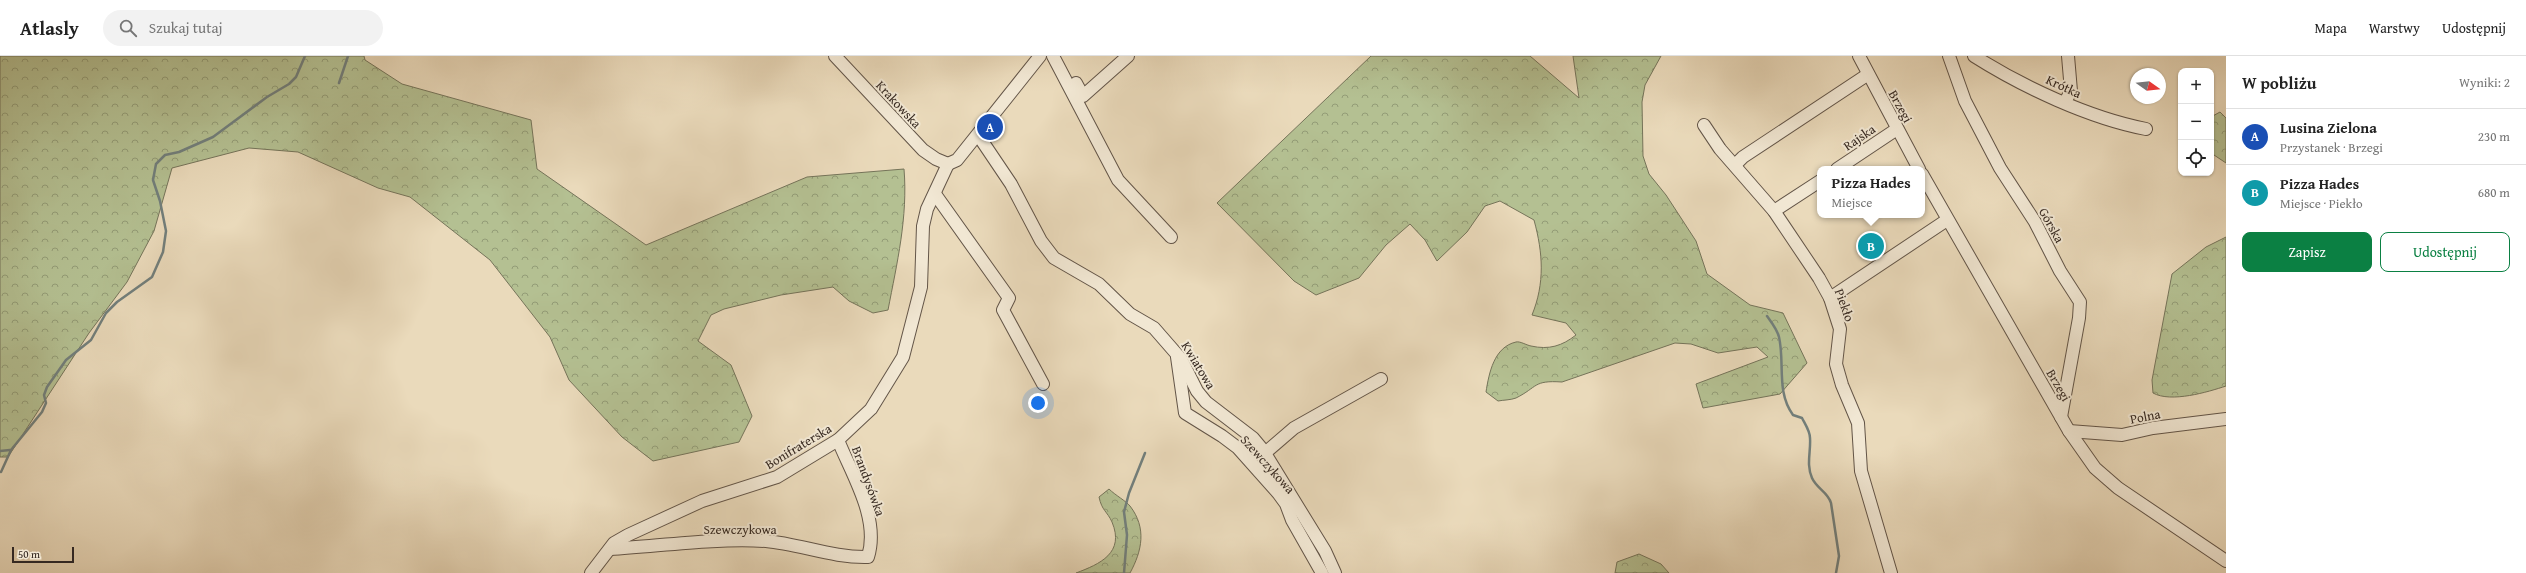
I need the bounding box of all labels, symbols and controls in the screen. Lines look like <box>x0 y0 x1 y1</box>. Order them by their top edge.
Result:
search box <box>103 10 383 46</box>
text: Atlasly <box>20 14 79 42</box>
icon: search <box>117 17 139 39</box>
text: Szukaj tutaj <box>149 17 223 38</box>
text: Mapa <box>2315 18 2347 38</box>
text: Warstwy <box>2369 18 2420 38</box>
text: Udostępnij <box>2442 18 2506 38</box>
north arrow <box>2130 68 2166 104</box>
map controls <box>2178 68 2214 176</box>
button: + <box>2178 68 2214 104</box>
street label: Krótka <box>2043 70 2085 103</box>
text: W pobliżu <box>2242 70 2317 95</box>
text: Wyniki: 2 <box>2459 73 2510 92</box>
street label: Krakowska <box>872 76 926 133</box>
street label: Brzegi <box>1884 86 1917 126</box>
button: − <box>2178 104 2214 140</box>
pin: A <box>977 112 1003 142</box>
text: Lusina Zielona <box>2280 117 2377 138</box>
street label: Rajska <box>1839 119 1880 155</box>
text: A <box>2251 127 2259 146</box>
text: 230 m <box>2478 127 2510 146</box>
text: Przystanek · Brzegi <box>2280 138 2383 157</box>
button: locate <box>2178 140 2214 176</box>
popup <box>1817 166 1925 218</box>
text: Pizza Hades <box>1831 172 1911 193</box>
text: Pizza Hades <box>2280 173 2359 194</box>
text: B <box>2251 183 2259 202</box>
text: 680 m <box>2478 183 2510 202</box>
text: Miejsce <box>1831 193 1872 212</box>
text: Miejsce · Piekło <box>2280 194 2363 213</box>
street label: Górska <box>2034 204 2069 247</box>
pin: B <box>1858 231 1884 261</box>
button: Zapisz <box>2242 232 2372 272</box>
button: Udostępnij <box>2380 232 2510 272</box>
street label: Piekło <box>1830 286 1859 325</box>
street label: Kwiatowa <box>1177 338 1221 394</box>
street label: Brzegi <box>2042 366 2076 405</box>
your location <box>1028 393 1048 413</box>
street label: Polna <box>2128 404 2163 429</box>
street label: Bonifraterska <box>761 419 836 474</box>
street label: Szewczykowa <box>1236 431 1300 499</box>
street label: Brandysówka <box>847 444 890 520</box>
street label: Szewczykowa <box>703 520 777 539</box>
scale bar <box>12 545 74 564</box>
text: 50 m <box>18 546 40 562</box>

